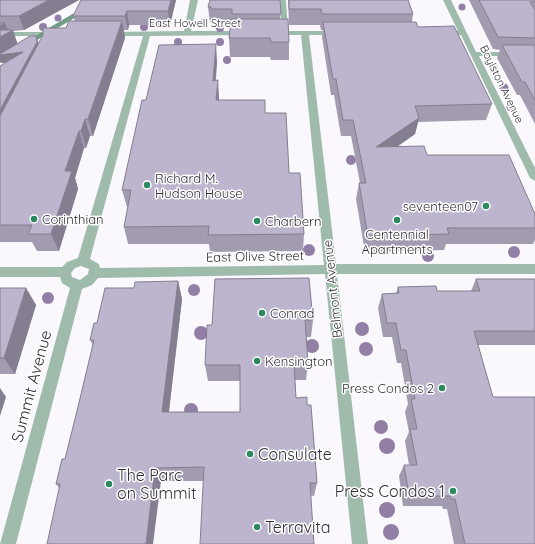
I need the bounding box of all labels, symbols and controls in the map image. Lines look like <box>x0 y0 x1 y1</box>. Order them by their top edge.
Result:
street label: East Howell Street <box>149 16 241 30</box>
street label: Boylston Avenue <box>477 43 527 125</box>
place label: Richard M. Hudson House <box>155 170 243 201</box>
marker: Richard M. Hudson House <box>142 180 152 190</box>
place label: seventeen07 <box>403 198 478 214</box>
marker: seventeen07 <box>481 201 491 211</box>
place label: Corinthian <box>42 211 104 227</box>
place label: Charbern <box>265 213 322 229</box>
marker: Corinthian <box>29 214 39 224</box>
marker: Centennial Apartments <box>392 215 402 225</box>
marker: Charbern <box>252 216 262 226</box>
place label: Centennial Apartments <box>361 226 433 257</box>
street label: Belmont Avenue <box>319 239 345 339</box>
street label: East Olive Street <box>206 247 304 265</box>
place label: Conrad <box>270 305 314 321</box>
marker: Conrad <box>257 308 267 318</box>
street label: Summit Avenue <box>6 328 56 444</box>
place label: Kensington <box>265 353 333 369</box>
marker: Kensington <box>252 356 262 366</box>
place label: Press Condos 2 <box>342 380 434 396</box>
marker: Press Condos 2 <box>437 383 447 393</box>
place label: Consulate <box>258 444 332 464</box>
marker: Consulate <box>245 449 255 459</box>
place label: The Parc on Summit <box>117 465 196 503</box>
marker: The Parc on Summit <box>104 479 114 489</box>
place label: Press Condos 1 <box>335 481 445 501</box>
marker: Press Condos 1 <box>448 486 458 496</box>
place label: Terravita <box>265 517 330 537</box>
marker: Terravita <box>252 522 262 532</box>

